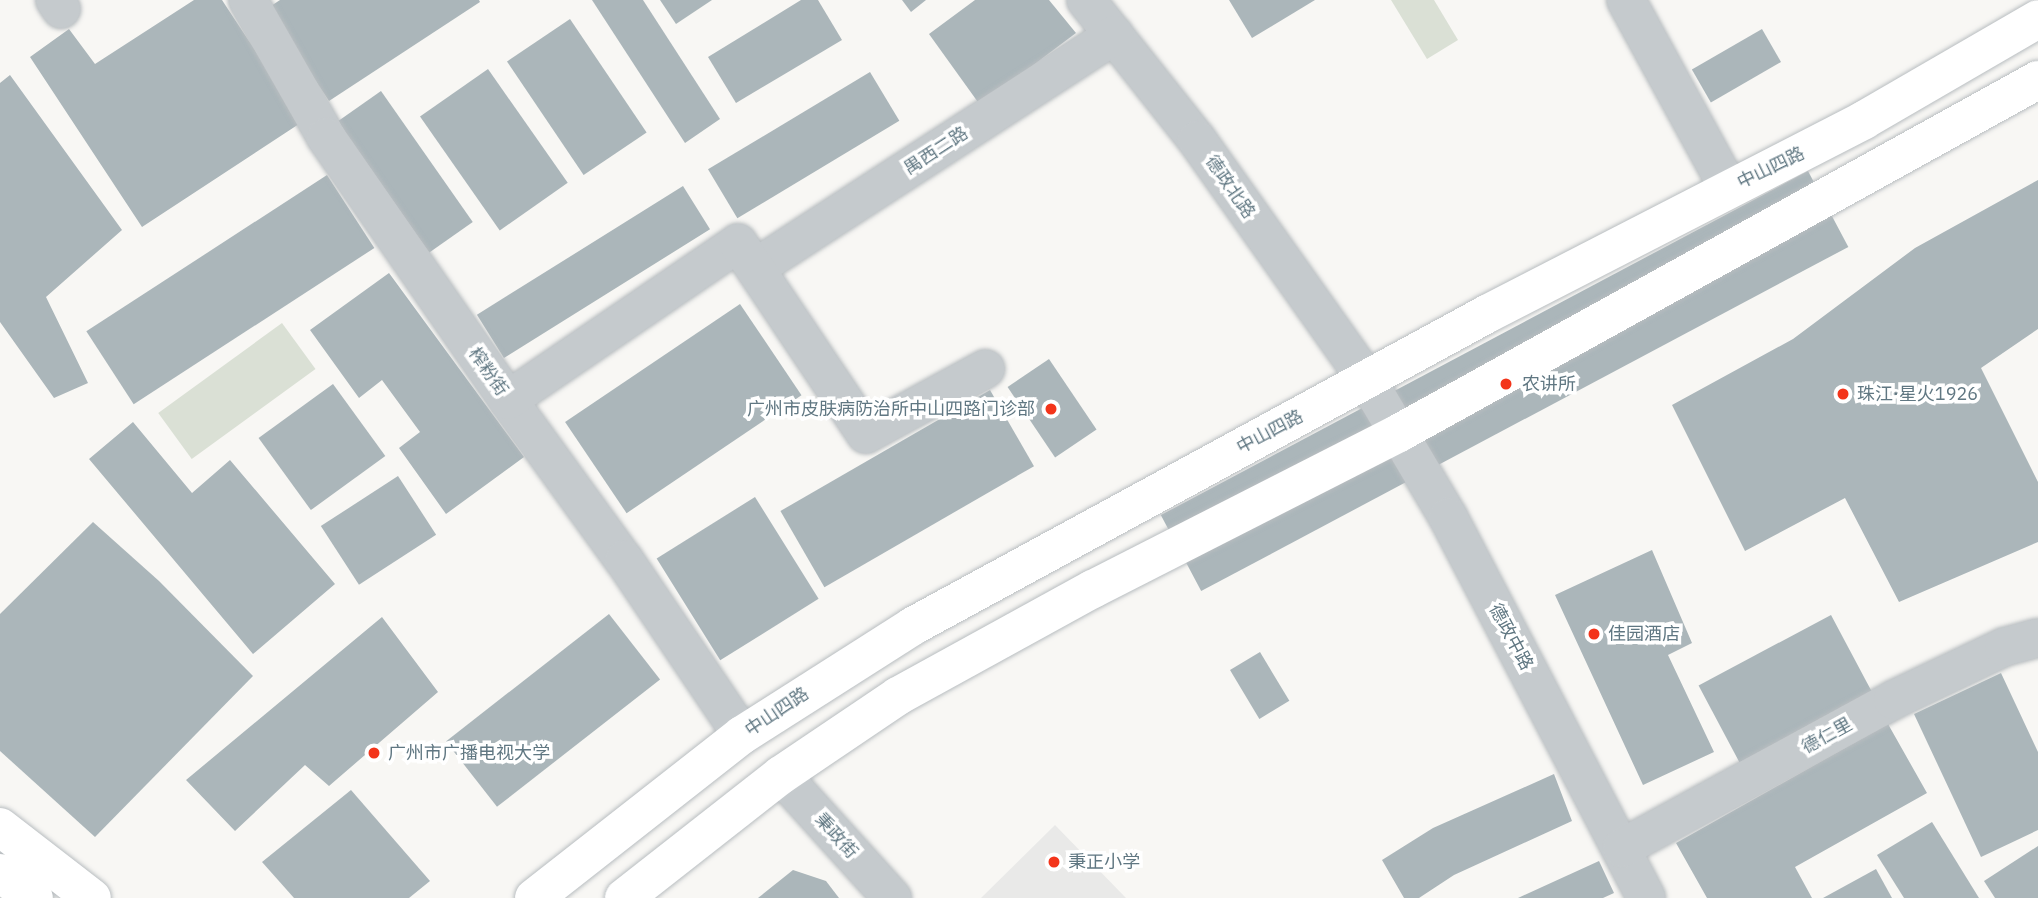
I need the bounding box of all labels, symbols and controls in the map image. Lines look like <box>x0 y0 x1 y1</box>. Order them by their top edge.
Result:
street label: 禺西二路 <box>900 122 972 180</box>
street label: 中山四路 <box>1734 143 1808 193</box>
street label: 德政北路 <box>1201 151 1259 223</box>
street label: 榨粉街 <box>464 344 512 400</box>
place label: 农讲所 <box>1522 373 1576 395</box>
marker: 农讲所 <box>1496 374 1516 394</box>
place label: 珠江·星火1926 <box>1857 383 1978 405</box>
marker: 珠江·星火1926 <box>1835 386 1851 402</box>
place label: 广州市皮肤病防治所中山四路门诊部 <box>747 398 1035 420</box>
marker: 广州市皮肤病防治所中山四路门诊部 <box>1041 399 1061 419</box>
street label: 中山四路 <box>1233 406 1307 458</box>
street label: 德政中路 <box>1485 600 1537 674</box>
place label: 佳园酒店 <box>1608 623 1680 645</box>
marker: 佳园酒店 <box>1586 626 1602 642</box>
street label: 中山四路 <box>741 683 813 741</box>
street label: 德仁里 <box>1798 713 1856 759</box>
place label: 广州市广播电视大学 <box>388 742 550 764</box>
marker: 广州市广播电视大学 <box>366 745 382 761</box>
street label: 秉政街 <box>810 809 862 863</box>
place label: 秉正小学 <box>1068 851 1140 873</box>
marker: 秉正小学 <box>1046 854 1062 870</box>

